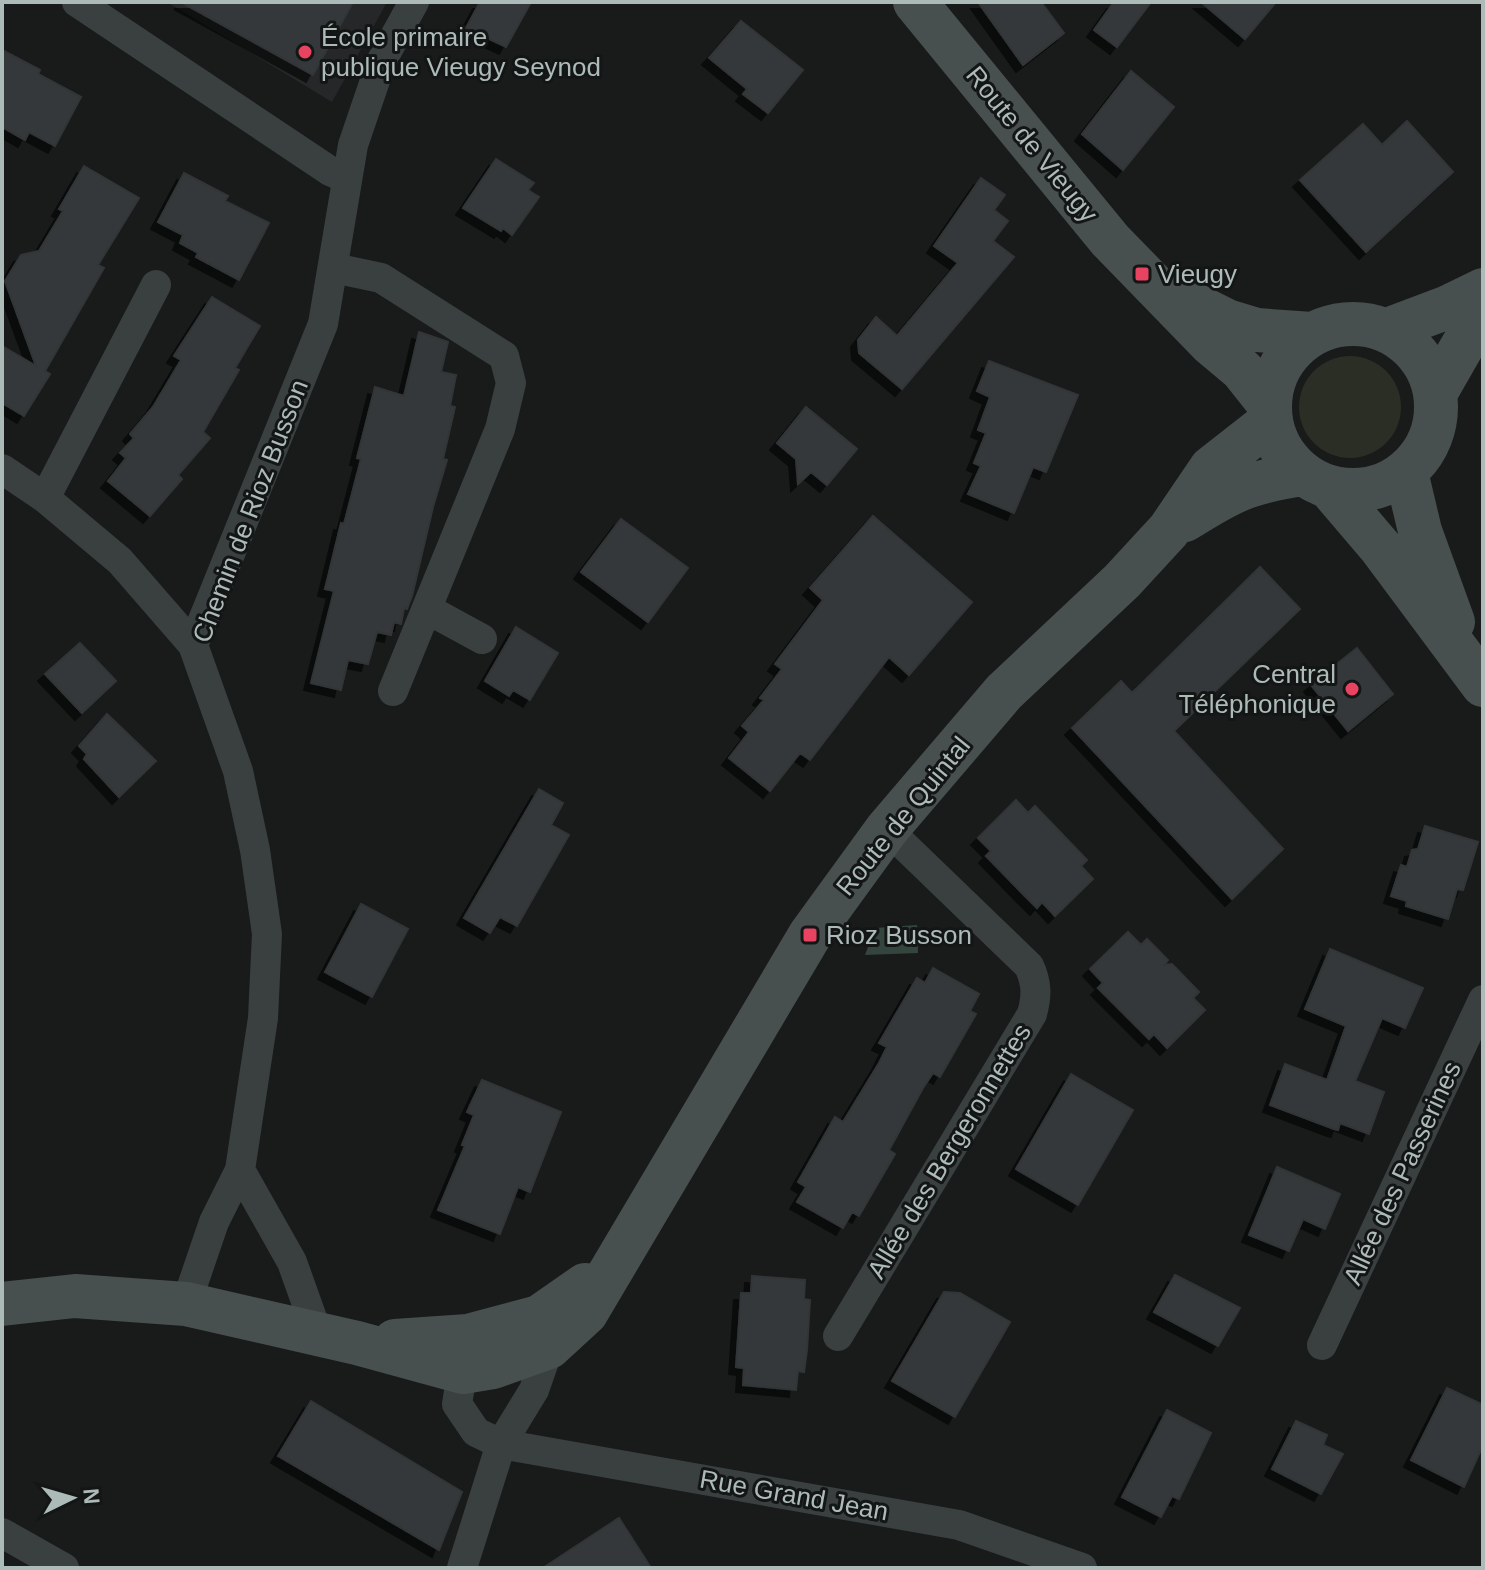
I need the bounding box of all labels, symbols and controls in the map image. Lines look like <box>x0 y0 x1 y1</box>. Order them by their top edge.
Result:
place label: École primaire publique Vieugy Seynod <box>321 22 601 82</box>
marker: École primaire publique Vieugy Seynod <box>296 43 314 61</box>
street label: Route de Vieugy <box>960 60 1104 228</box>
place label: Vieugy <box>1158 259 1237 289</box>
marker: Vieugy <box>1133 265 1151 283</box>
street label: Chemin de Rioz Busson <box>186 375 314 647</box>
place label: Central Téléphonique <box>1178 659 1336 719</box>
marker: Central Téléphonique <box>1343 680 1361 698</box>
street label: Route de Quintal <box>830 731 976 901</box>
place label: Rioz Busson <box>826 920 972 950</box>
marker: Rioz Busson <box>801 926 819 944</box>
street label: Allée des Bergeronnettes <box>861 1018 1037 1284</box>
street label: Allée des Passerines <box>1337 1057 1467 1289</box>
north arrow <box>32 1458 112 1538</box>
street label: Rue Grand Jean <box>697 1464 891 1526</box>
text: N <box>78 1487 105 1505</box>

